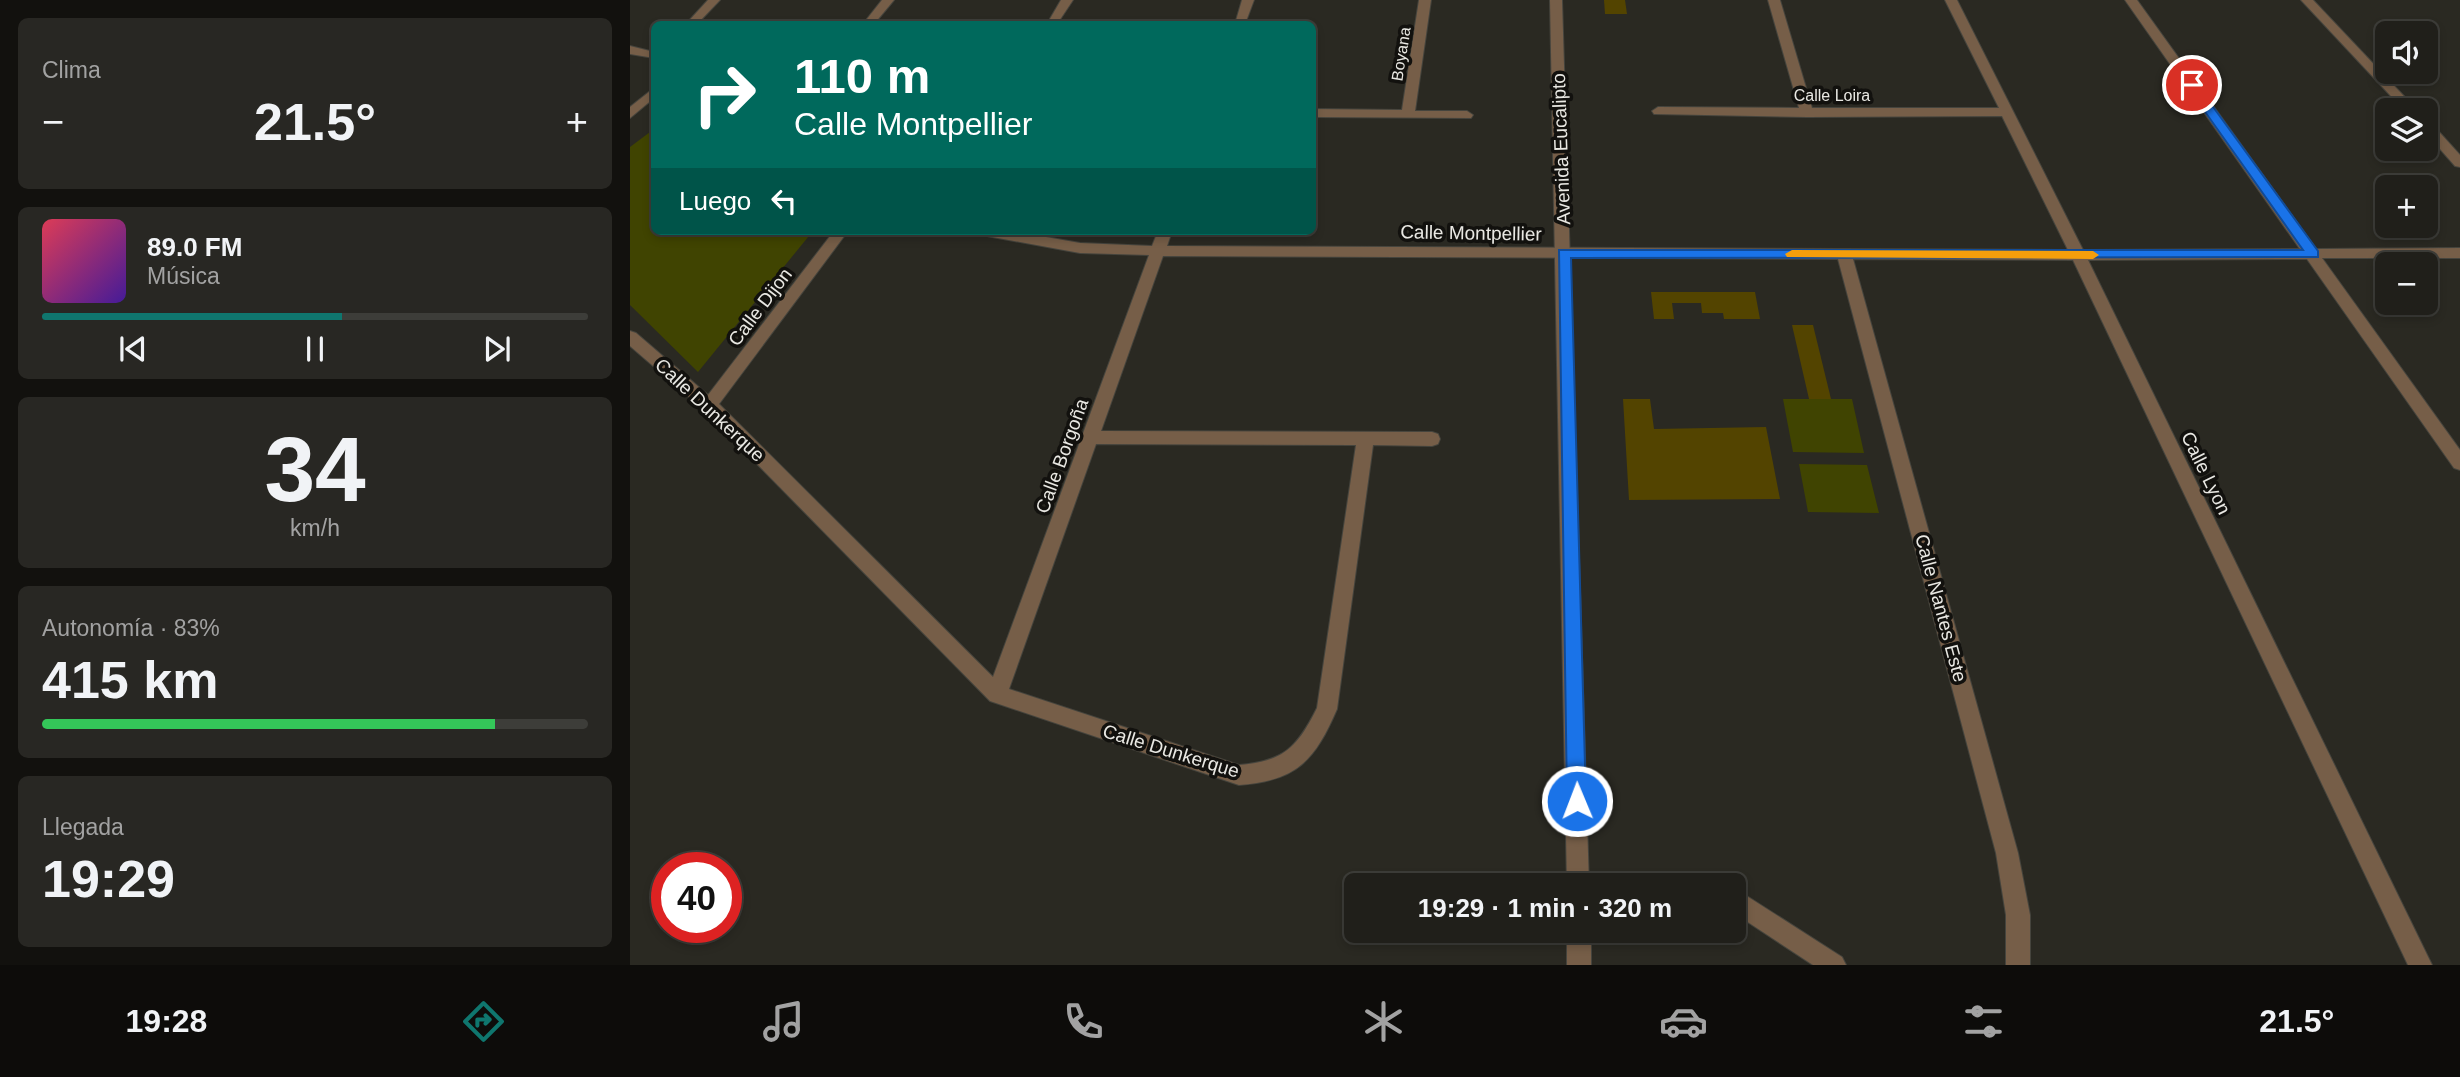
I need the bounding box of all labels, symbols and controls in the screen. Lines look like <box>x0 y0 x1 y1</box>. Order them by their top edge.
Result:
map controls <box>2375 21 2438 315</box>
button: sound <box>2375 21 2438 84</box>
street label: Boyana <box>1388 26 1414 82</box>
icon: right <box>679 49 770 140</box>
text: 110 m <box>794 49 930 103</box>
pin <box>2162 55 2222 115</box>
text: Clima <box>42 57 101 83</box>
icon: arrive <box>2173 66 2211 104</box>
street label: Avenida Eucalipto <box>1548 73 1574 225</box>
street label: Calle Loira <box>1794 87 1870 104</box>
text: 21.5° <box>254 93 376 151</box>
button: layers <box>2375 98 2438 161</box>
text: − <box>42 101 64 143</box>
text: + <box>566 101 588 143</box>
text: Calle Montpellier <box>794 106 1032 142</box>
button: + <box>2375 175 2438 238</box>
icon: left <box>765 182 803 220</box>
text: Luego <box>679 186 751 216</box>
street label: Calle Montpellier <box>1400 221 1543 245</box>
text: 89.0 FM <box>147 232 242 262</box>
button: − <box>2375 252 2438 315</box>
text: Música <box>147 263 220 289</box>
street label: Calle Dijon <box>724 264 796 350</box>
icon: previous <box>114 330 152 368</box>
icon: pause <box>296 330 334 368</box>
icon: next <box>478 330 516 368</box>
street label: Calle Dunkerque <box>651 354 769 466</box>
street label: Calle Borgoña <box>1032 395 1093 516</box>
text: 34 <box>264 419 366 520</box>
street label: Calle Lyon <box>2177 428 2235 518</box>
text: km/h <box>290 515 340 541</box>
street label: Calle Nantes Este <box>1911 532 1971 684</box>
text: Autonomía · 83% <box>42 615 220 641</box>
text: 415 km <box>42 651 218 709</box>
street label: Calle Dunkerque <box>1100 720 1242 782</box>
position arrow <box>1540 764 1614 838</box>
text: Llegada <box>42 814 124 840</box>
text: 19:29 <box>42 850 175 908</box>
speed limit sign: 40 <box>651 852 742 943</box>
text: 19:29 · 1 min · 320 m <box>1418 893 1672 923</box>
icon: directions <box>459 997 508 1046</box>
icon: music <box>759 997 808 1046</box>
icon: phone <box>1059 997 1108 1046</box>
icon: climate <box>1359 997 1408 1046</box>
icon: car <box>1659 997 1708 1046</box>
icon: filters <box>1959 997 2008 1046</box>
text: 19:28 <box>126 1003 207 1039</box>
text: 21.5° <box>2259 1003 2334 1039</box>

